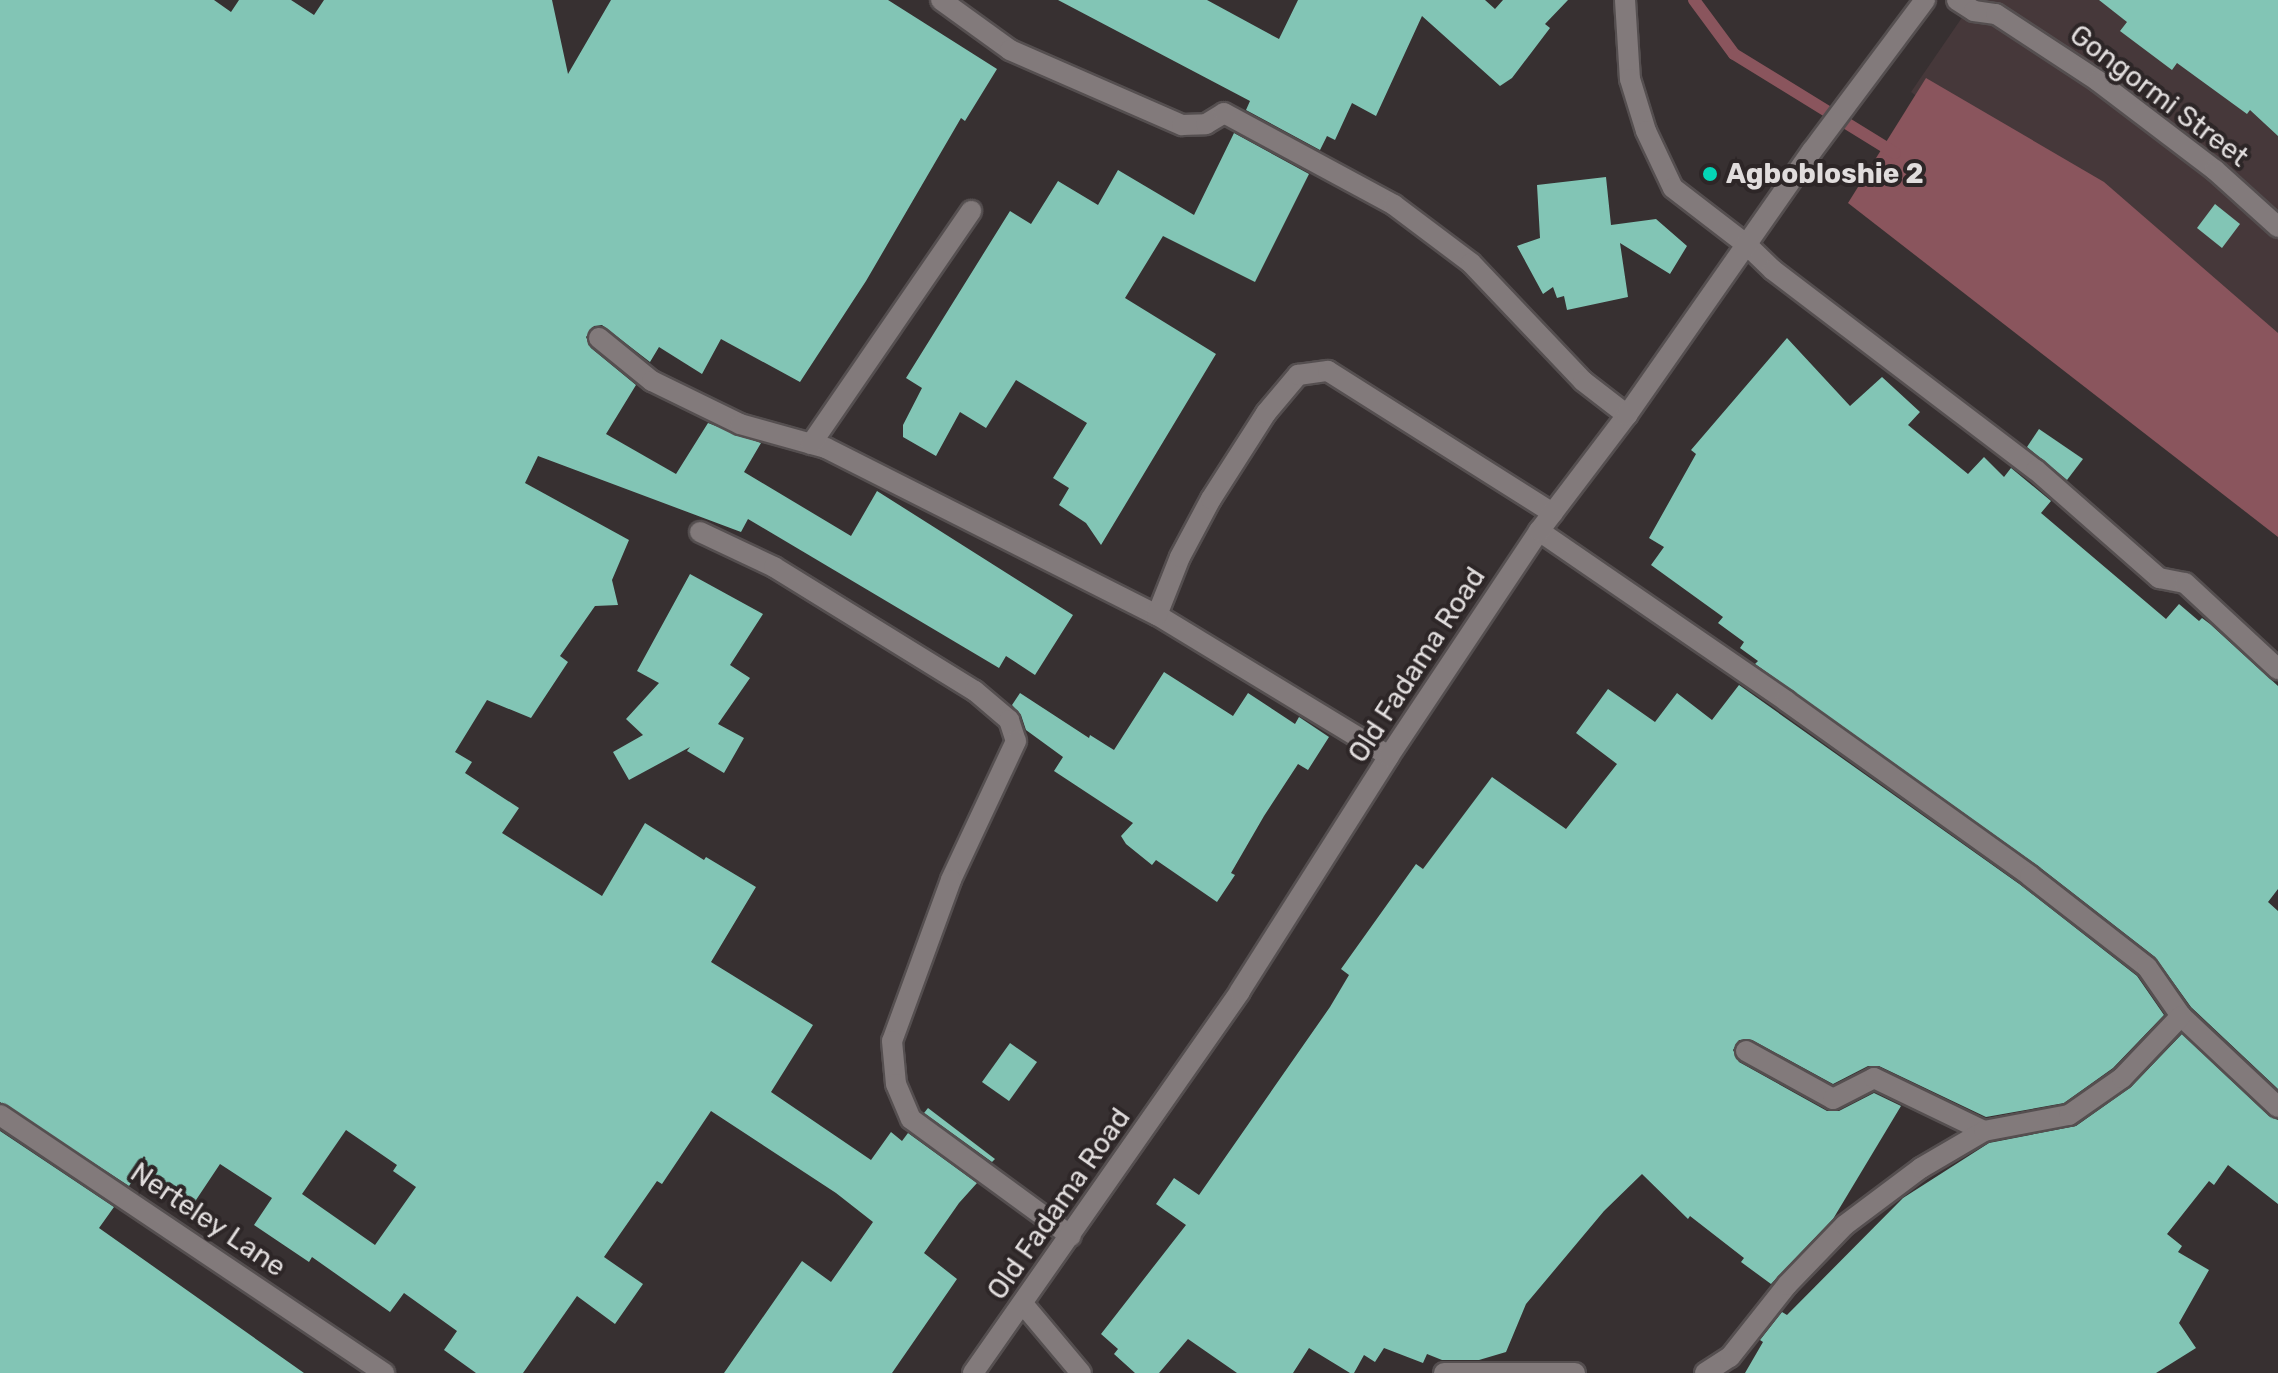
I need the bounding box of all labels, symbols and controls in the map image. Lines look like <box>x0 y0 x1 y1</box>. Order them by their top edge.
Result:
street label: Gongormi Street <box>2063 18 2255 174</box>
place label: Agbobloshie 2 <box>1726 157 1924 191</box>
marker: Agbobloshie 2 <box>1701 165 1719 183</box>
street label: Old Fadama Road <box>1341 561 1493 769</box>
street label: Old Fadama Road <box>980 1102 1138 1306</box>
street label: Nerteley Lane <box>124 1156 292 1284</box>

